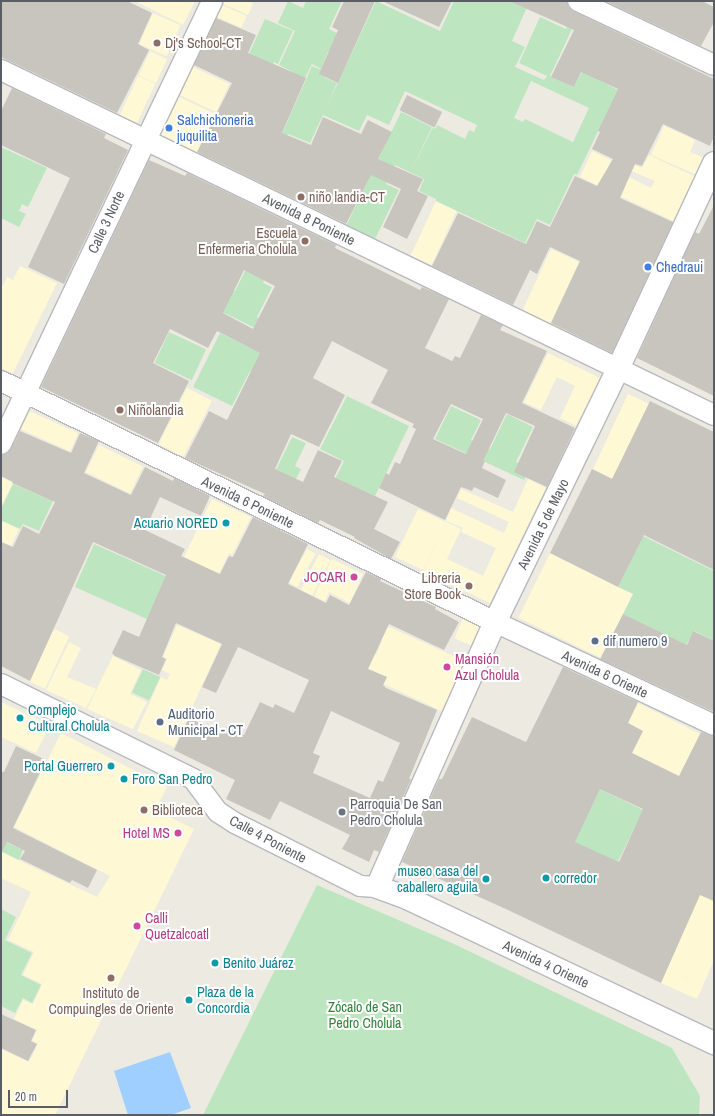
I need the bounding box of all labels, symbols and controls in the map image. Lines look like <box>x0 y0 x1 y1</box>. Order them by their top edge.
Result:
place label: Dj's School-CT <box>165 35 241 51</box>
marker: Dj's School-CT <box>152 38 162 48</box>
place label: Salchichoneria juquilita <box>177 112 254 144</box>
marker: Salchichoneria juquilita <box>164 123 174 133</box>
street label: Calle 3 Norte <box>84 188 128 256</box>
street label: Avenida 8 Poniente <box>260 189 358 249</box>
place label: niño landia-CT <box>309 189 385 205</box>
marker: niño landia-CT <box>296 192 306 202</box>
place label: Escuela Enfermeria Cholula <box>198 225 297 258</box>
marker: Escuela Enfermeria Cholula <box>300 236 310 246</box>
place label: Chedraui <box>656 259 703 275</box>
marker: Chedraui <box>643 262 653 272</box>
place label: Niñolandia <box>128 402 184 418</box>
marker: Niñolandia <box>115 405 125 415</box>
street label: Avenida 6 Poniente <box>199 472 297 532</box>
street label: Avenida 5 de Mayo <box>514 476 572 572</box>
place label: Acuario NORED <box>134 515 218 531</box>
marker: Acuario NORED <box>221 518 231 528</box>
place label: JOCARI <box>304 569 346 585</box>
place label: Libreria Store Book <box>404 570 461 602</box>
marker: JOCARI <box>349 572 359 582</box>
marker: Libreria Store Book <box>464 581 474 591</box>
place label: dif numero 9 <box>603 633 667 649</box>
marker: dif numero 9 <box>590 636 600 646</box>
street label: Avenida 6 Oriente <box>559 647 651 701</box>
place label: Mansión Azul Cholula <box>455 651 519 684</box>
marker: Mansión Azul Cholula <box>442 662 452 672</box>
place label: Complejo Cultural Cholula <box>28 702 110 734</box>
place label: Auditorio Municipal - CT <box>168 706 243 738</box>
marker: Complejo Cultural Cholula <box>15 713 25 723</box>
marker: Auditorio Municipal - CT <box>155 717 165 727</box>
place label: Portal Guerrero <box>24 758 103 774</box>
marker: Portal Guerrero <box>106 761 116 771</box>
place label: Foro San Pedro <box>132 771 212 787</box>
marker: Foro San Pedro <box>119 774 129 784</box>
place label: Parroquia De San Pedro Cholula <box>350 796 442 828</box>
place label: Biblioteca <box>152 802 203 818</box>
marker: Biblioteca <box>139 805 149 815</box>
marker: Parroquia De San Pedro Cholula <box>337 807 347 817</box>
street label: Calle 4 Poniente <box>227 812 309 866</box>
place label: Hotel MS <box>123 825 170 841</box>
marker: Hotel MS <box>173 828 183 838</box>
place label: museo casa del caballero aguila <box>397 863 478 896</box>
place label: corredor <box>554 870 597 886</box>
marker: corredor <box>541 873 551 883</box>
marker: museo casa del caballero aguila <box>481 874 491 884</box>
place label: Calli Quetzalcoatl <box>145 910 209 942</box>
marker: Calli Quetzalcoatl <box>132 921 142 931</box>
street label: Avenida 4 Oriente <box>500 937 592 991</box>
place label: Benito Juárez <box>223 955 294 971</box>
marker: Benito Juárez <box>210 958 220 968</box>
marker: Instituto de Compuingles de Oriente <box>106 973 116 983</box>
place label: Plaza de la Concordia <box>197 984 254 1016</box>
place label: Instituto de Compuingles de Oriente <box>48 985 174 1018</box>
marker: Plaza de la Concordia <box>184 995 194 1005</box>
park label: Zócalo de San Pedro Cholula <box>328 999 402 1032</box>
scale bar <box>10 1082 70 1108</box>
text: 20 m <box>15 1089 37 1105</box>

